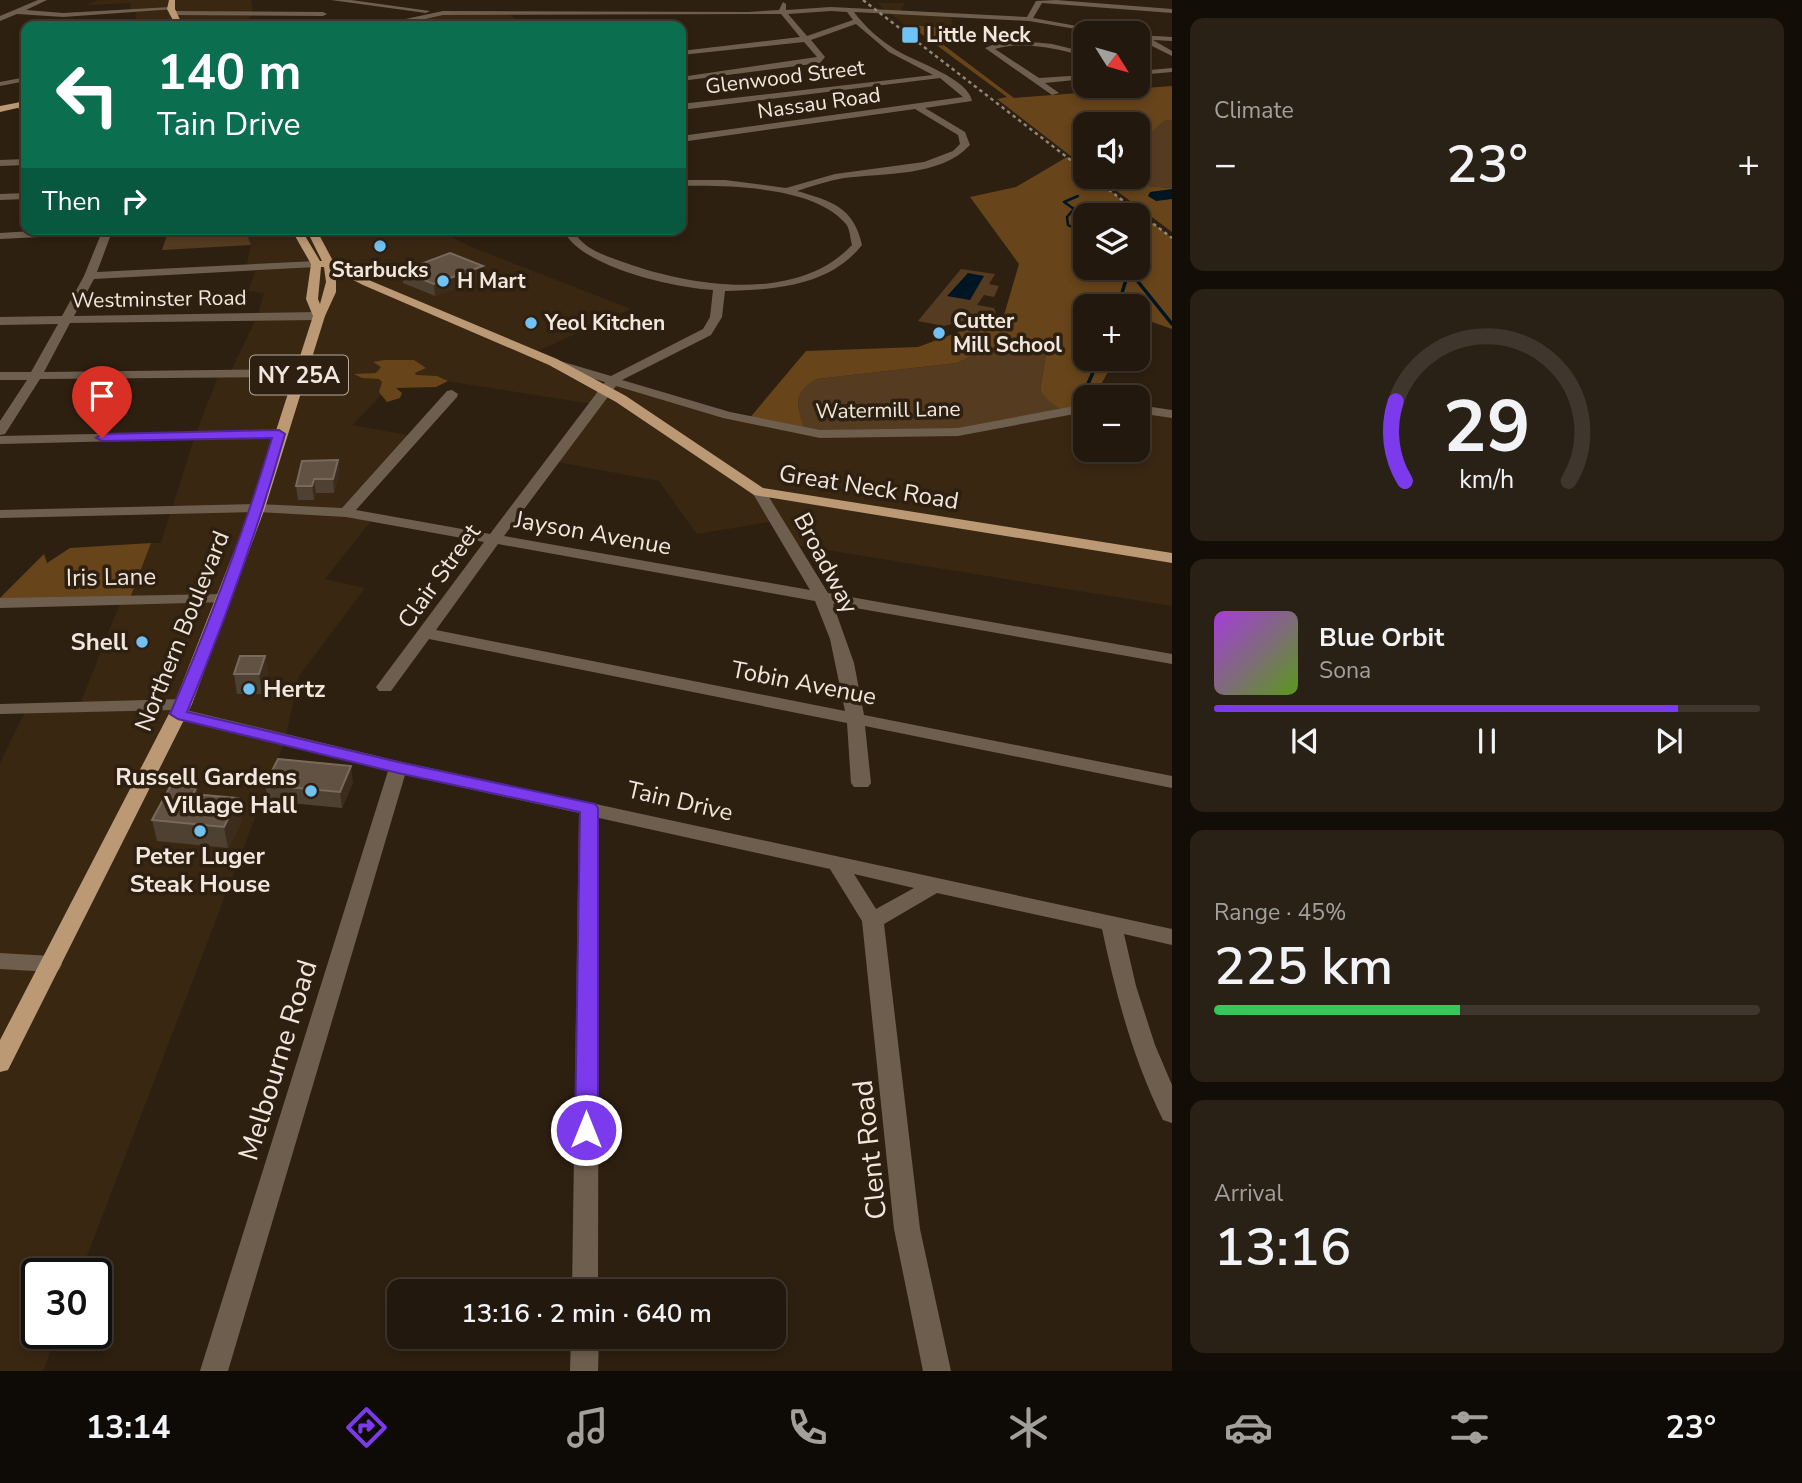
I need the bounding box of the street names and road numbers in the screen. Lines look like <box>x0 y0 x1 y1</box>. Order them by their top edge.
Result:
street label: Glenwood Street <box>704 53 867 101</box>
street label: Nassau Road <box>756 81 882 125</box>
street label: Westminster Road <box>71 283 247 315</box>
road number: NY 25A <box>250 356 348 394</box>
street label: Watermill Lane <box>815 395 961 425</box>
street label: Great Neck Road <box>777 457 961 517</box>
street label: Jayson Avenue <box>511 503 674 563</box>
street label: Broadway <box>786 507 866 619</box>
street label: Clair Street <box>390 517 488 635</box>
street label: Northern Boulevard <box>127 526 237 736</box>
street label: Iris Lane <box>66 560 156 594</box>
street label: Tobin Avenue <box>729 653 879 713</box>
street label: Tain Drive <box>624 773 736 829</box>
street label: Melbourne Road <box>229 955 327 1165</box>
street label: Clent Road <box>844 1078 896 1221</box>

